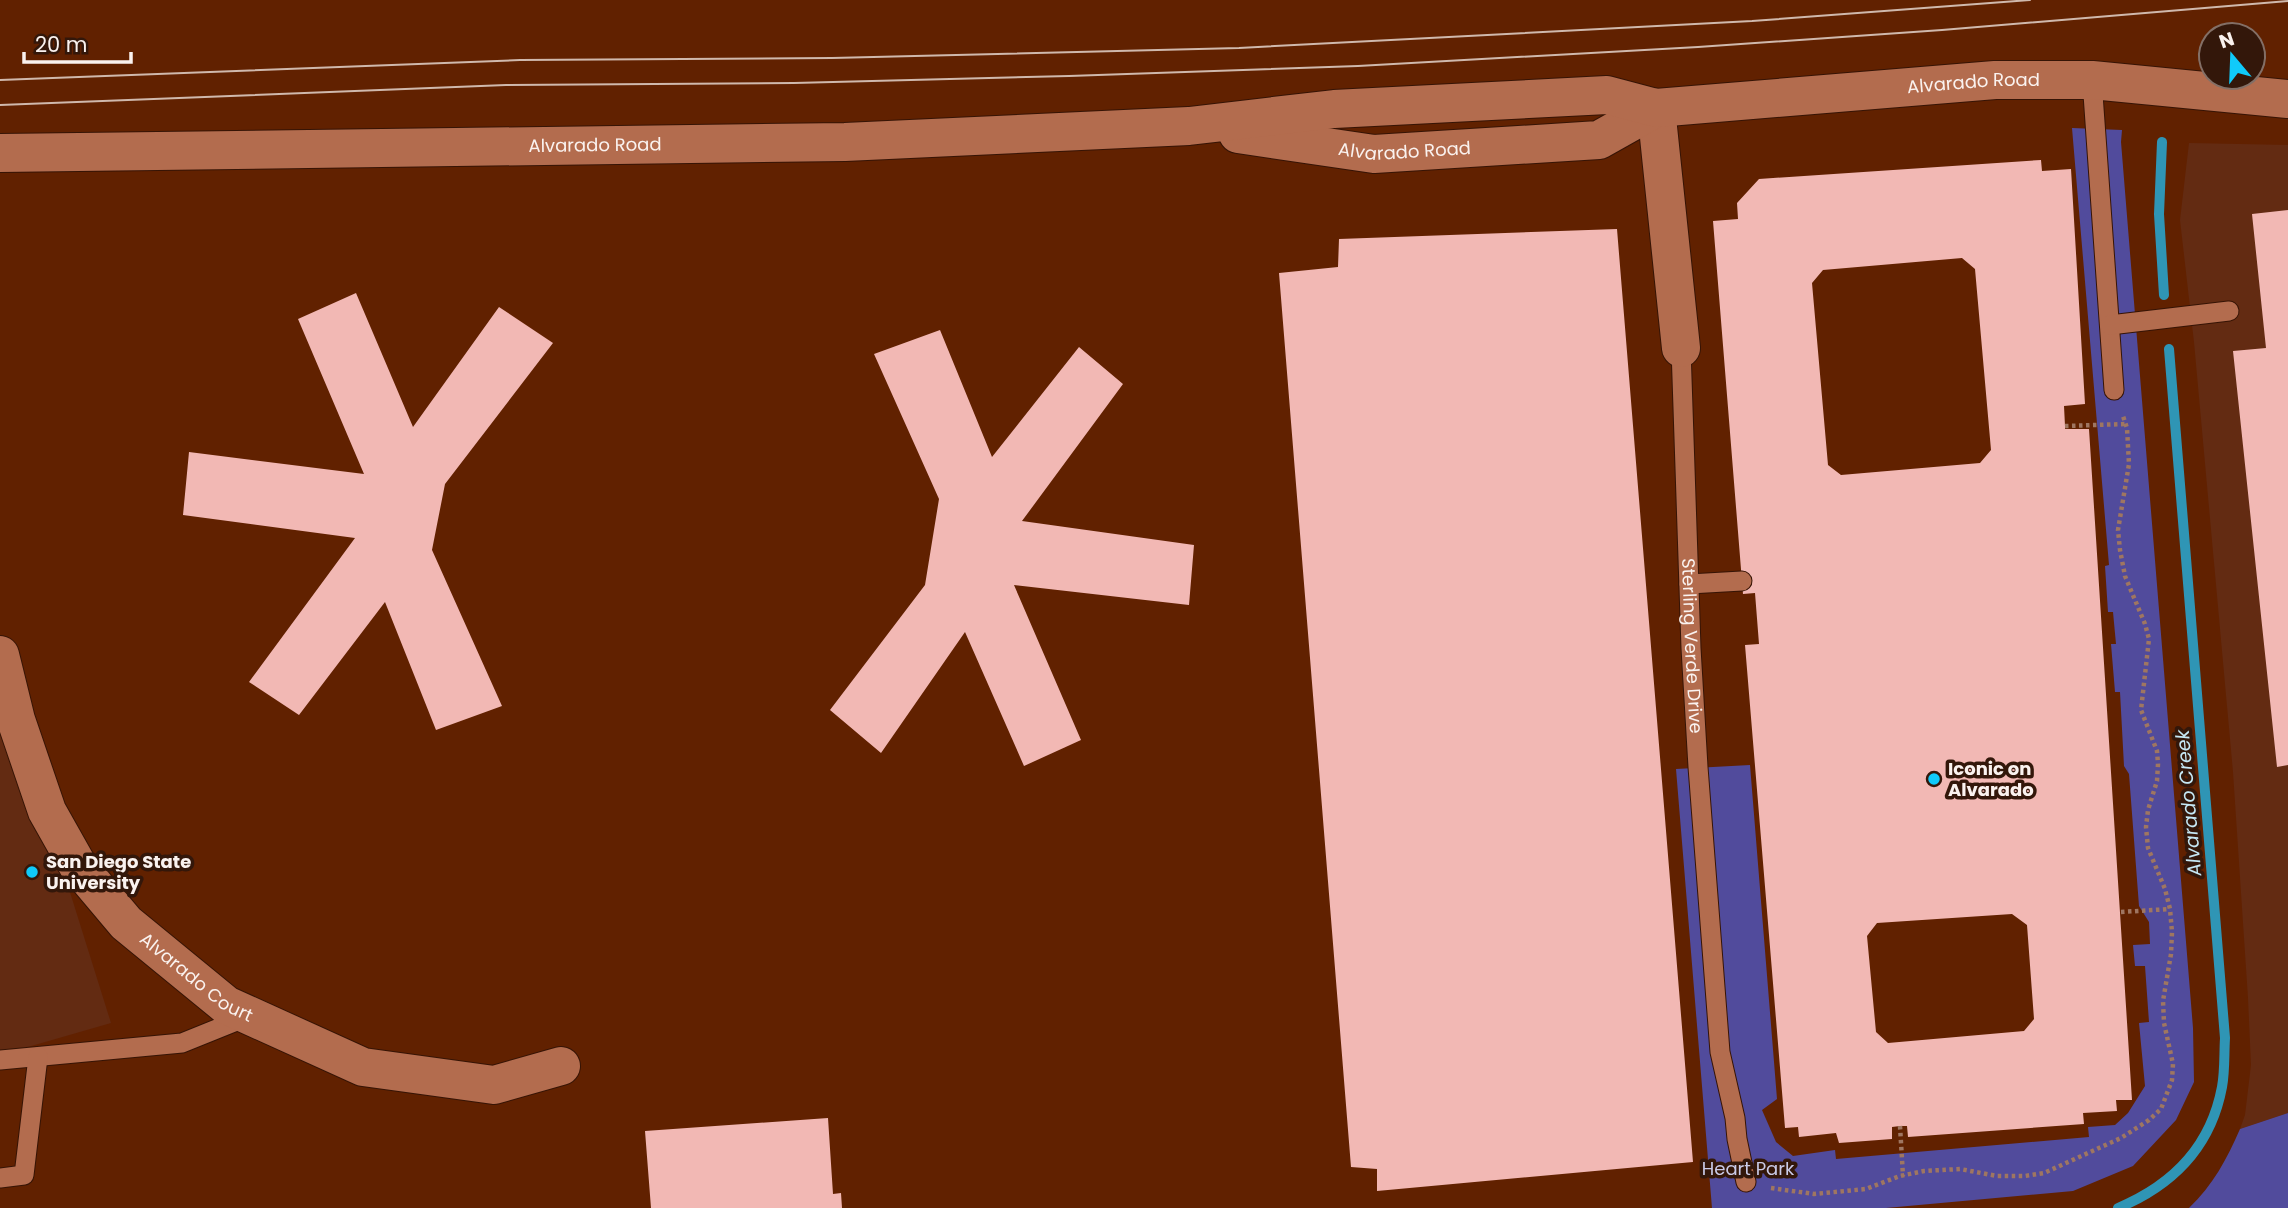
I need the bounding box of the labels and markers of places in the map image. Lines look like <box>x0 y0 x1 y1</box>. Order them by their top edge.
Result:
place label: Iconic on Alvarado <box>1948 756 2034 802</box>
marker: Iconic on Alvarado <box>1926 771 1942 787</box>
place label: San Diego State University <box>46 849 191 895</box>
marker: San Diego State University <box>24 864 40 880</box>

